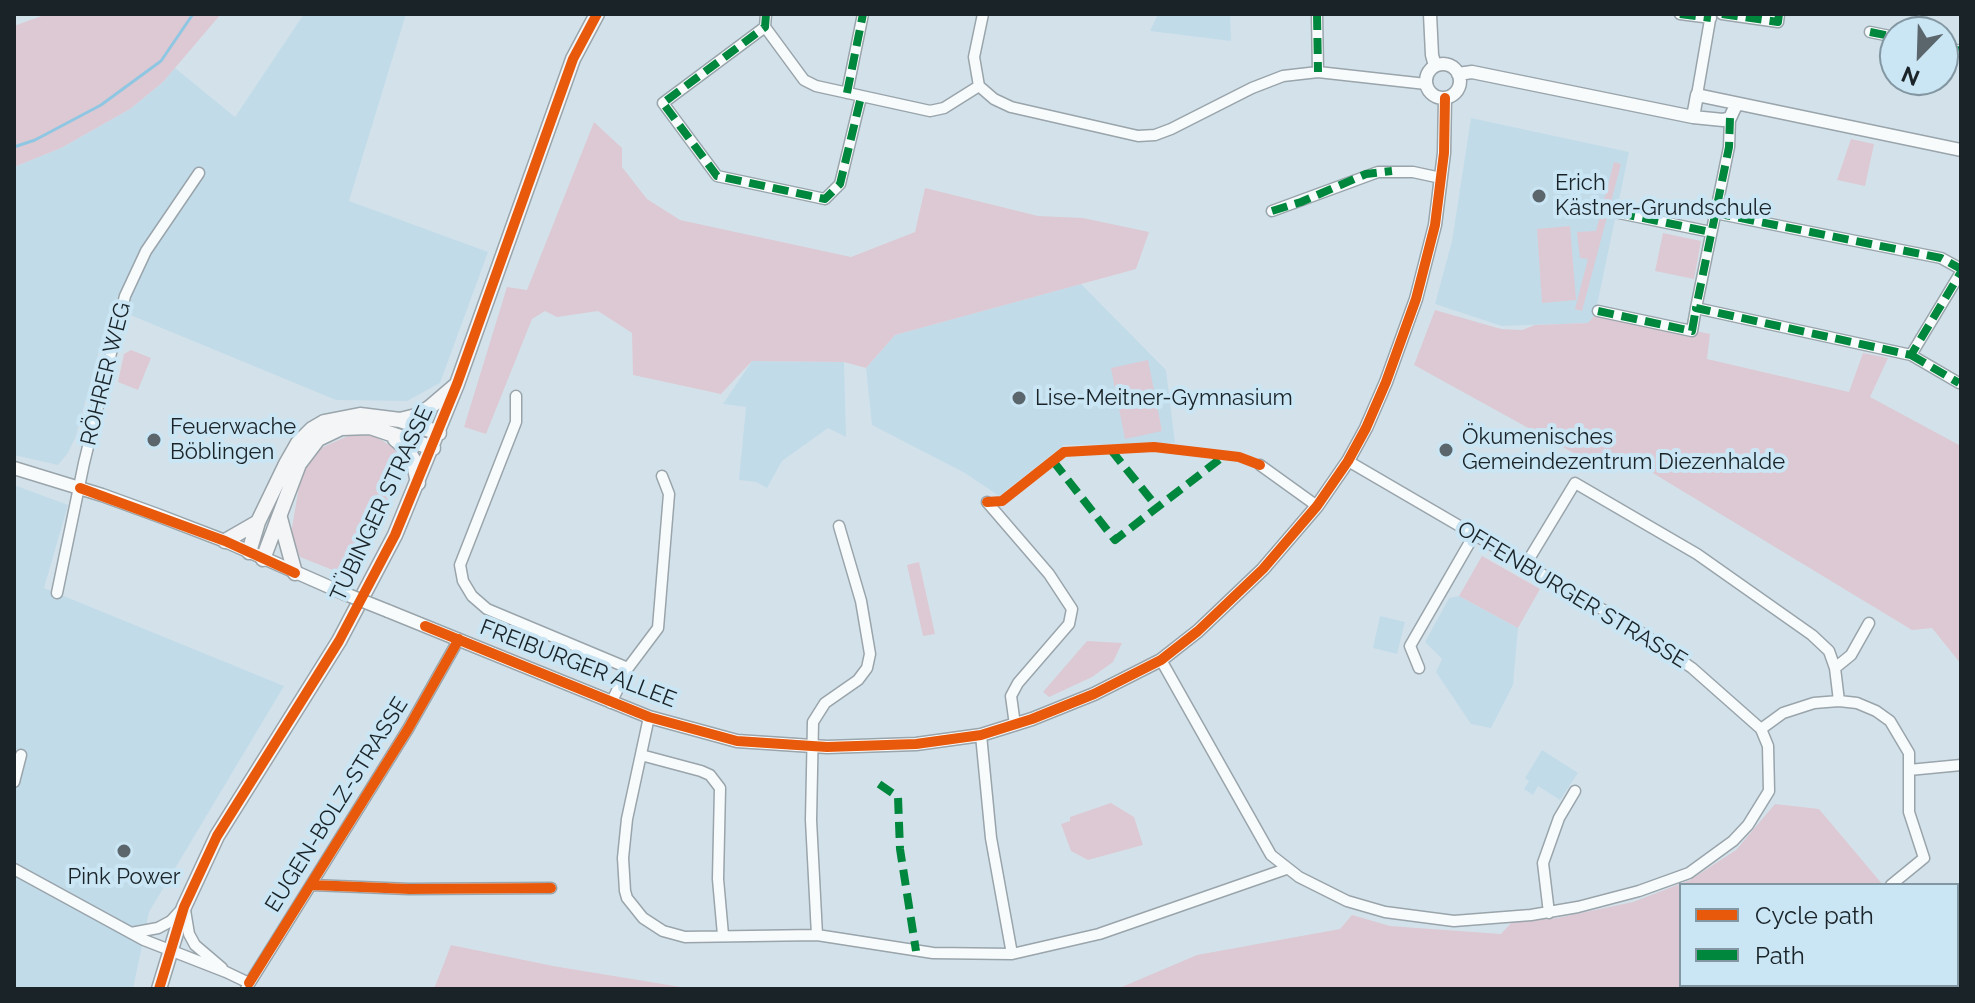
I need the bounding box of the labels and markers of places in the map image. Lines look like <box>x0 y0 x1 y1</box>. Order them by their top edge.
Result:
place label: Erich Kästner-Grundschule <box>1555 170 1772 222</box>
marker: Erich Kästner-Grundschule <box>1530 187 1548 205</box>
place label: Lise-Meitner-Gymnasium <box>1035 385 1293 411</box>
marker: Lise-Meitner-Gymnasium <box>1010 389 1028 407</box>
place label: Feuerwache Böblingen <box>170 414 296 466</box>
place label: Ökumenisches Gemeindezentrum Diezenhalde <box>1462 424 1785 476</box>
marker: Feuerwache Böblingen <box>145 431 163 449</box>
marker: Ökumenisches Gemeindezentrum Diezenhalde <box>1437 441 1455 459</box>
marker: Pink Power <box>115 842 133 860</box>
place label: Pink Power <box>68 864 180 890</box>

